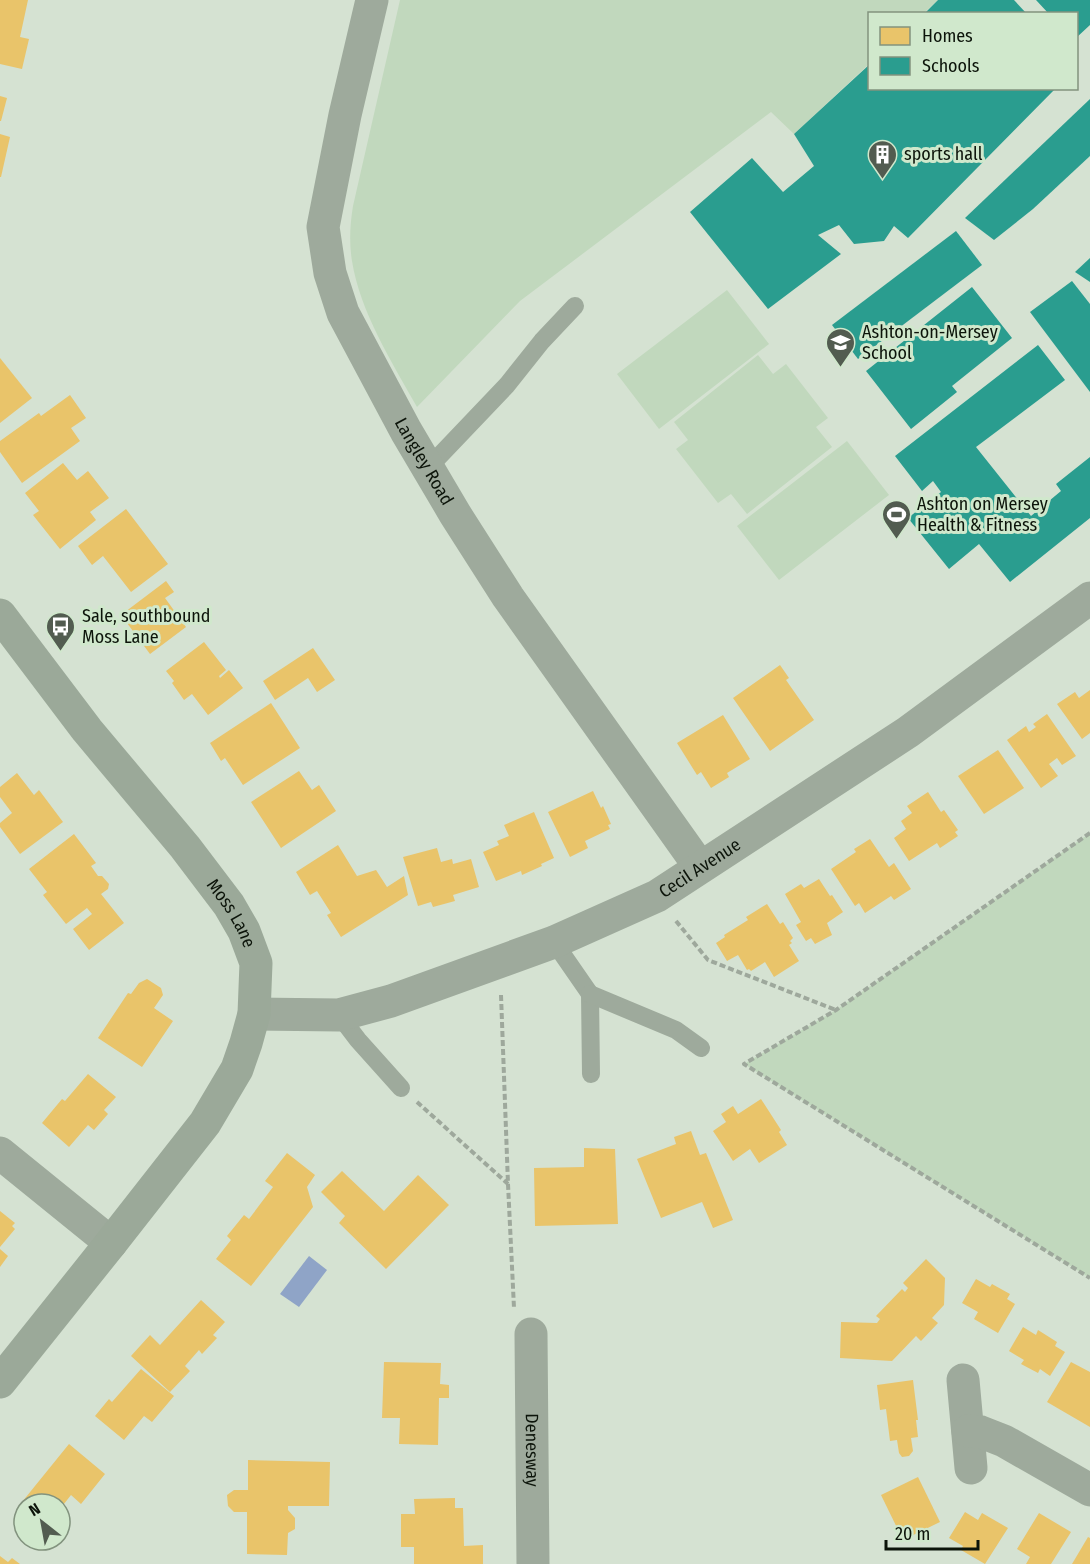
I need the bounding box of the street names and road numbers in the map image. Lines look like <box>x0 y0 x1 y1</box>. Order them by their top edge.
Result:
street label: Langley Road <box>390 414 458 509</box>
street label: Cecil Avenue <box>655 833 745 903</box>
street label: Moss Lane <box>202 874 260 951</box>
street label: Denesway <box>521 1413 543 1487</box>

